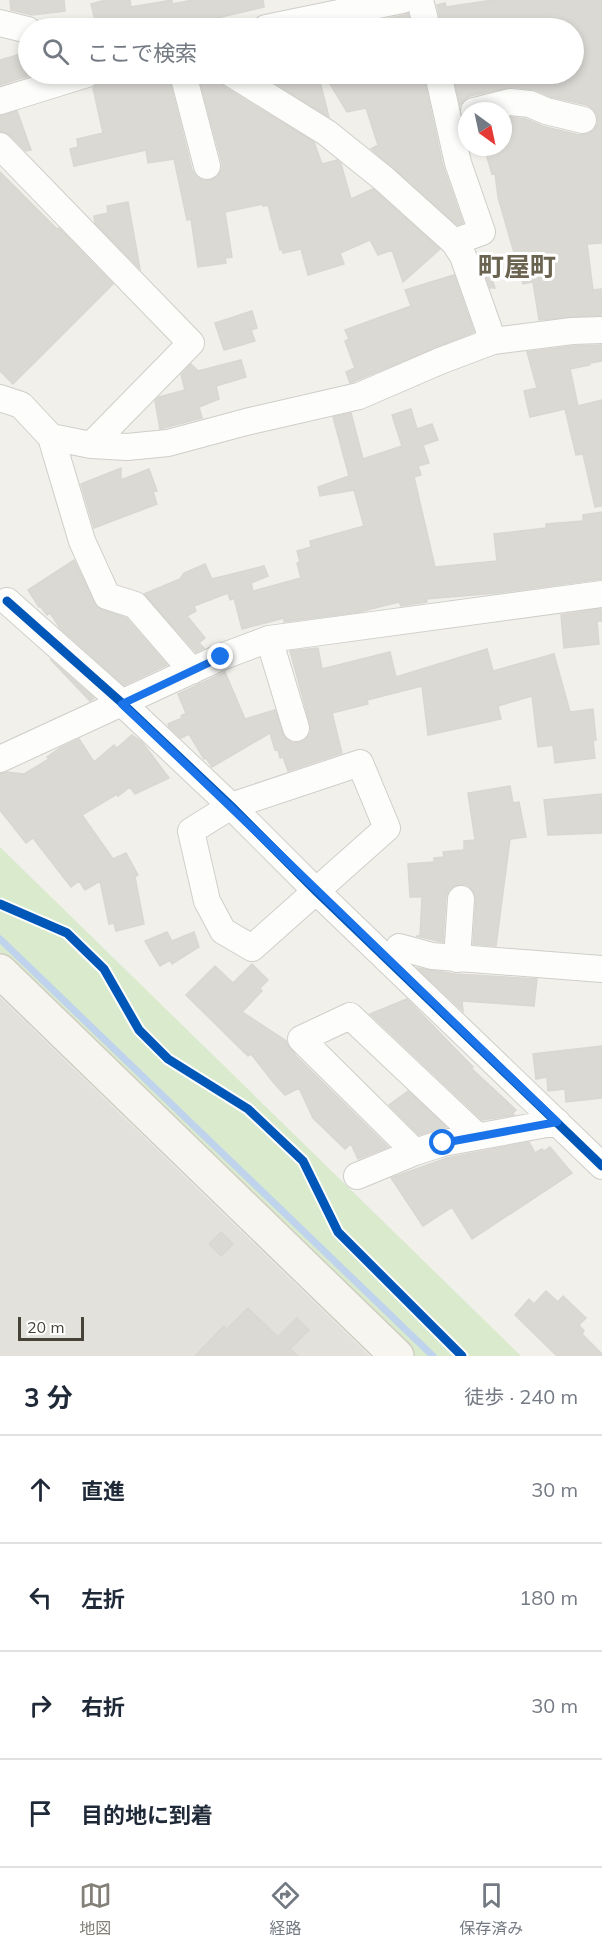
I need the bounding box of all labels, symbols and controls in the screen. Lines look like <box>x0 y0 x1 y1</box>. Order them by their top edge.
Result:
search box <box>18 18 584 84</box>
icon: search <box>39 35 72 68</box>
text: ここで検索 <box>87 39 197 67</box>
north arrow <box>458 102 512 156</box>
district label: 町屋町 <box>478 250 556 283</box>
route end <box>207 643 233 669</box>
route start <box>429 1129 455 1155</box>
scale bar <box>18 1314 84 1342</box>
text: 20 m <box>27 1317 64 1337</box>
text: 3 分 <box>24 1381 73 1414</box>
text: 徒歩 · 240 m <box>464 1384 578 1409</box>
icon: ahead <box>24 1473 57 1506</box>
text: 直進 <box>81 1477 125 1505</box>
text: 30 m <box>531 1477 578 1502</box>
icon: left <box>24 1581 57 1614</box>
text: 左折 <box>81 1585 125 1613</box>
text: 180 m <box>519 1585 578 1610</box>
icon: right <box>24 1689 57 1722</box>
text: 右折 <box>81 1693 125 1721</box>
text: 30 m <box>531 1693 578 1718</box>
icon: arrive <box>24 1797 57 1830</box>
text: 目的地に到着 <box>81 1801 213 1829</box>
tab: 地図 <box>79 1879 112 1939</box>
tab: 経路 <box>269 1879 302 1939</box>
tab: 保存済み <box>459 1879 523 1939</box>

